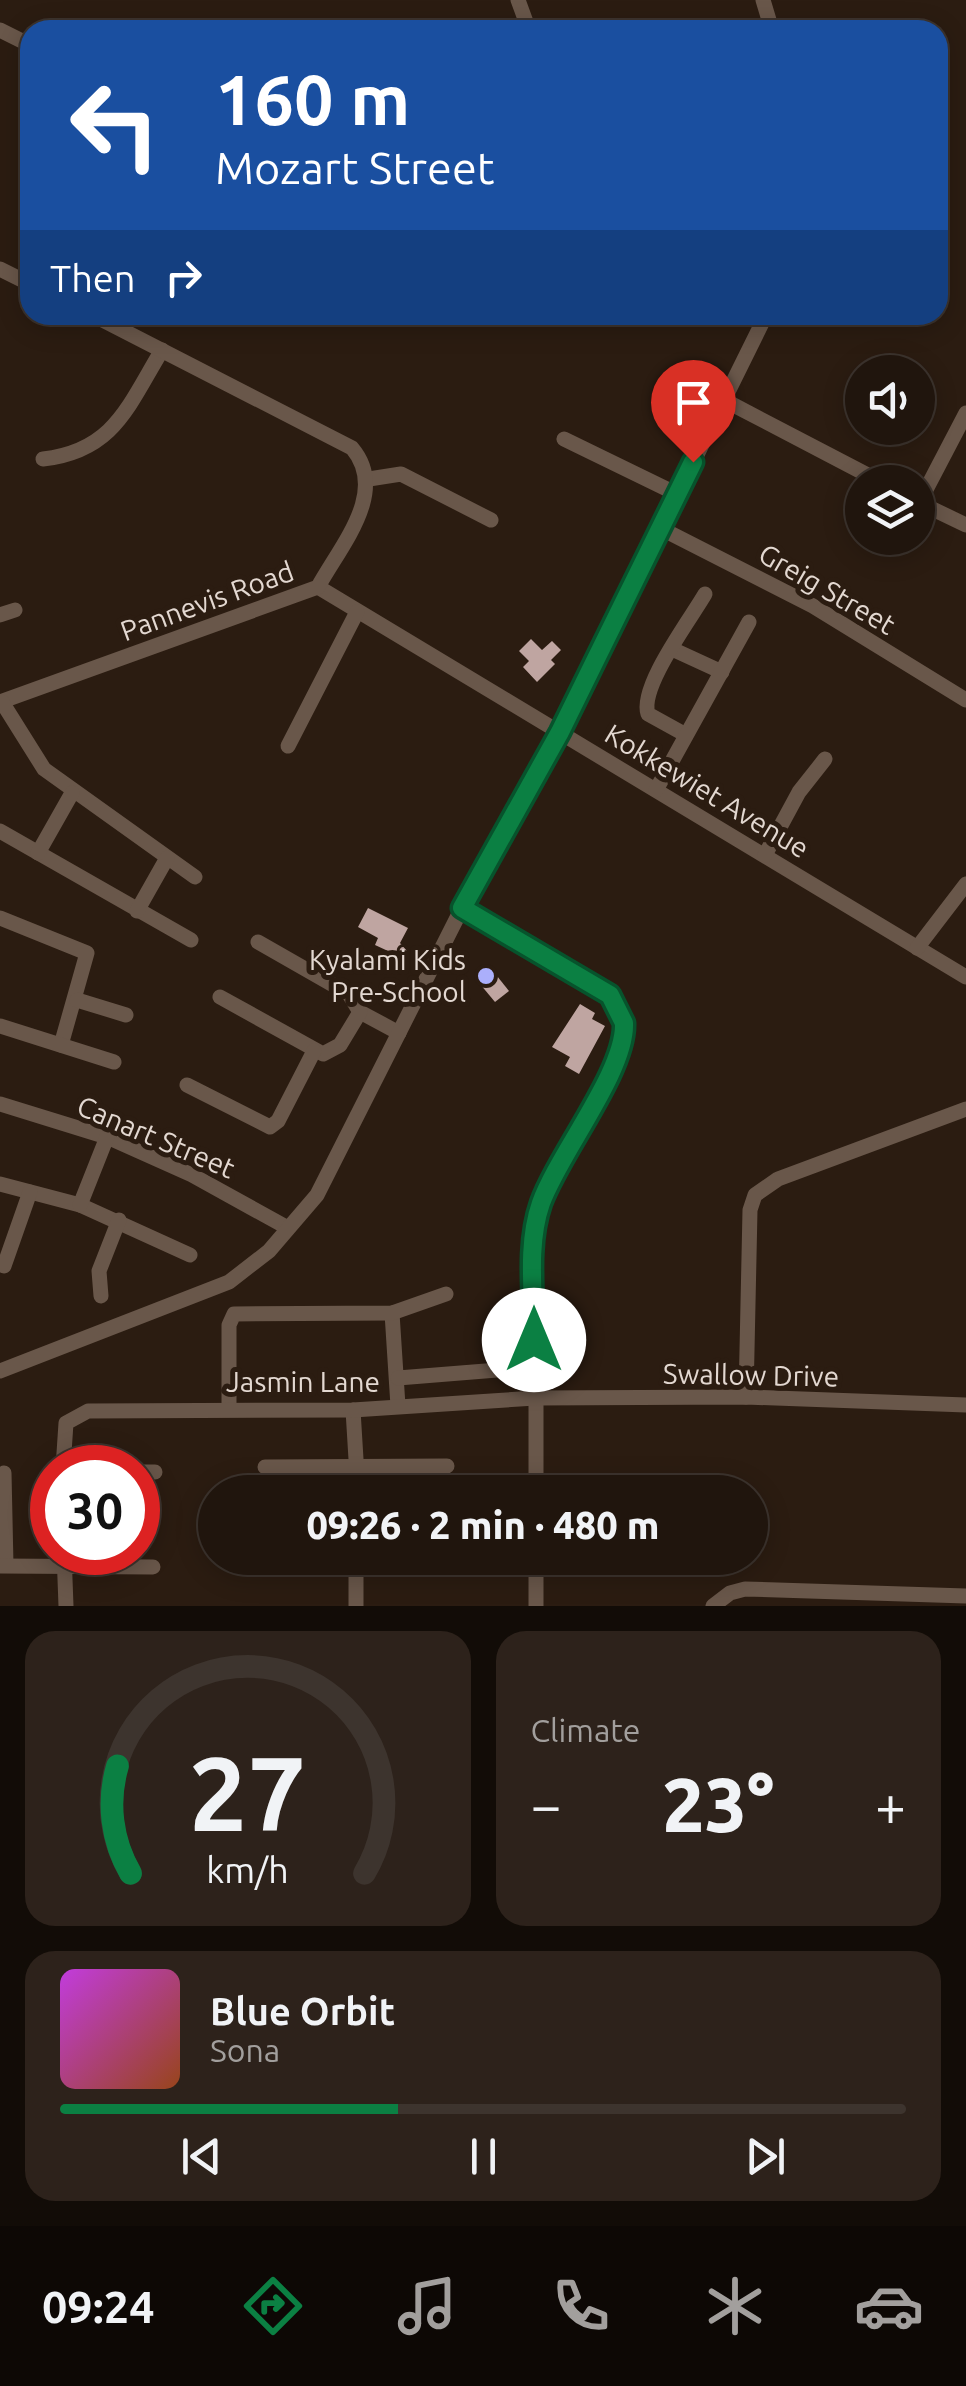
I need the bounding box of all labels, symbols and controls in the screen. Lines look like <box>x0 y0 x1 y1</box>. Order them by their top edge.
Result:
icon: left <box>50 60 180 190</box>
text: 160 m <box>215 60 410 138</box>
text: Mozart Street <box>215 142 494 193</box>
icon: right <box>156 250 211 305</box>
text: Then <box>50 257 136 299</box>
map controls <box>845 355 935 555</box>
button: sound <box>845 355 935 445</box>
pin <box>651 360 736 463</box>
icon: arrive <box>666 375 721 430</box>
button: layers <box>845 465 935 555</box>
street label: Greig Street <box>754 537 901 640</box>
street label: Pannevis Road <box>116 555 298 646</box>
street label: Kokkewiet Avenue <box>600 718 815 864</box>
place label: Kyalami Kids Pre-School <box>309 944 466 1007</box>
marker: Kyalami Kids Pre-School <box>475 965 497 987</box>
street label: Canart Street <box>73 1089 240 1184</box>
position arrow <box>482 1288 586 1392</box>
street label: Swallow Drive <box>663 1357 839 1392</box>
street label: Jasmin Lane <box>226 1366 380 1397</box>
speed limit sign: 30 <box>30 1445 160 1575</box>
text: 09:26 · 2 min · 480 m <box>306 1504 660 1546</box>
text: Climate <box>531 1712 641 1748</box>
text: 27 <box>189 1734 306 1851</box>
text: 23° <box>662 1762 774 1846</box>
text: − <box>531 1774 562 1835</box>
text: + <box>875 1774 906 1835</box>
text: km/h <box>206 1850 289 1890</box>
text: Blue Orbit <box>210 1990 395 2032</box>
text: Sona <box>210 2032 280 2068</box>
icon: previous <box>174 2129 229 2184</box>
icon: pause <box>456 2129 511 2184</box>
icon: next <box>738 2129 793 2184</box>
icon: directions <box>238 2271 308 2341</box>
icon: music <box>392 2271 462 2341</box>
icon: phone <box>546 2271 616 2341</box>
icon: climate <box>700 2271 770 2341</box>
icon: car <box>854 2271 924 2341</box>
text: 09:24 <box>42 2281 155 2332</box>

